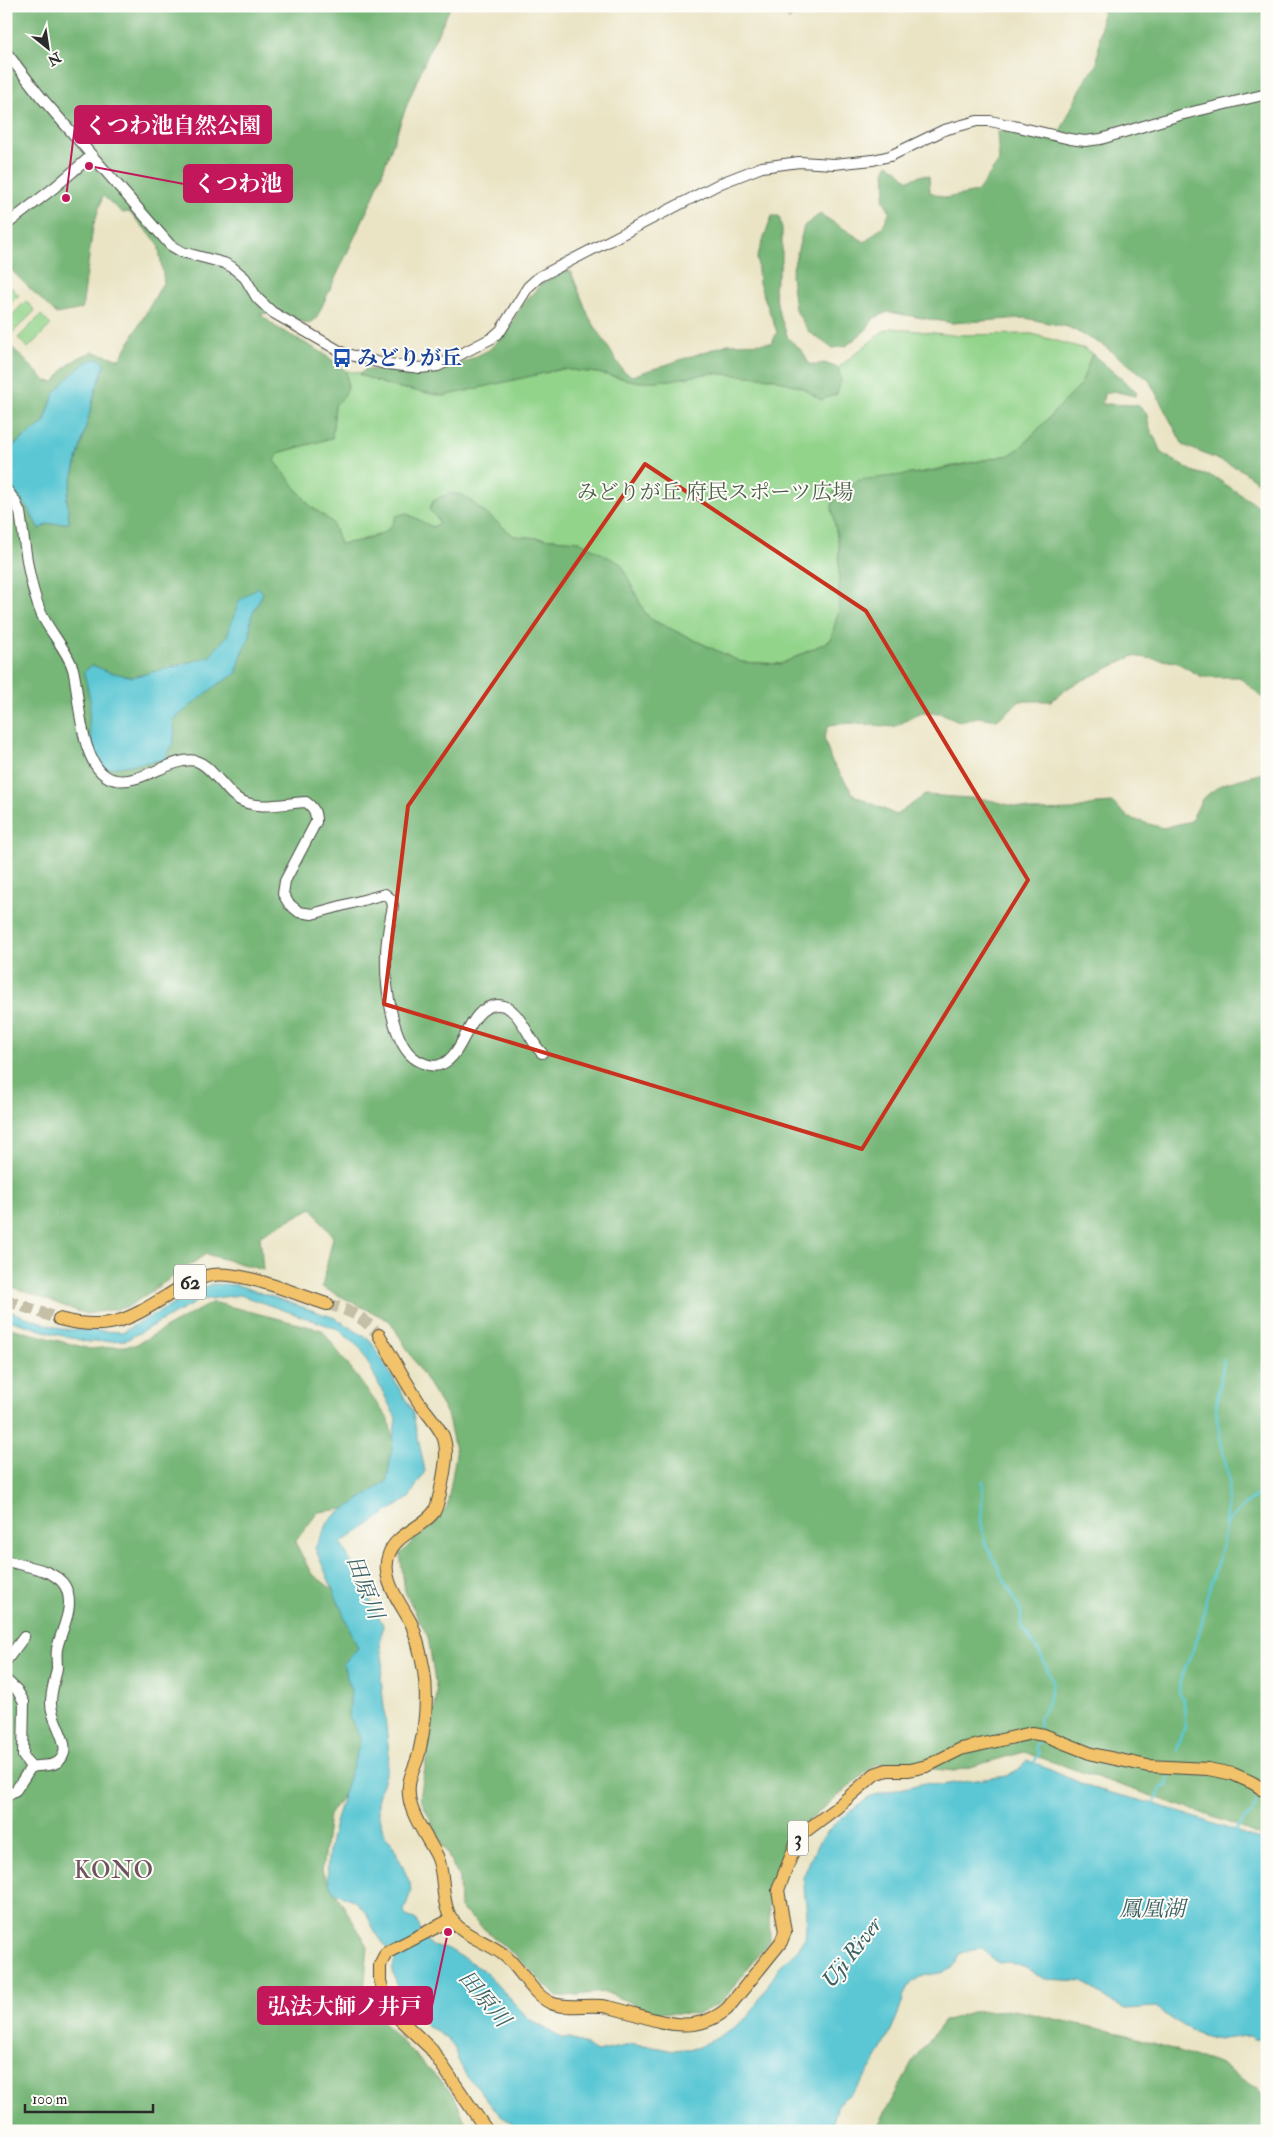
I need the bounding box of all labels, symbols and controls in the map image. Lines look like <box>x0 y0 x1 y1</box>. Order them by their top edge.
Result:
north arrow <box>22 22 72 72</box>
text: N <box>44 48 65 70</box>
callout: くつわ池自然公園 <box>75 106 271 143</box>
text: くつわ池自然公園 <box>85 112 261 140</box>
callout: くつわ池 <box>184 165 292 202</box>
text: くつわ池 <box>194 170 282 198</box>
place label: みどりが丘 <box>357 345 462 372</box>
bus stop icon: みどりが丘 <box>331 347 353 369</box>
park label: みどりが丘 府民スポーツ広場 <box>577 479 853 506</box>
road number: 62 <box>174 1264 206 1300</box>
water label: 田原川 <box>340 1552 391 1625</box>
road number: 3 <box>788 1820 808 1856</box>
district label: KONO <box>74 1855 154 1886</box>
water label: 鳳凰湖 <box>1119 1895 1189 1923</box>
water label: Uji River <box>816 1910 889 1994</box>
water label: 田原川 <box>452 1964 517 2034</box>
callout: 弘法大師ノ井戸 <box>258 1987 432 2024</box>
text: 弘法大師ノ井戸 <box>268 1993 422 2021</box>
scale bar <box>25 2082 152 2114</box>
text: 100 m <box>32 2090 68 2109</box>

